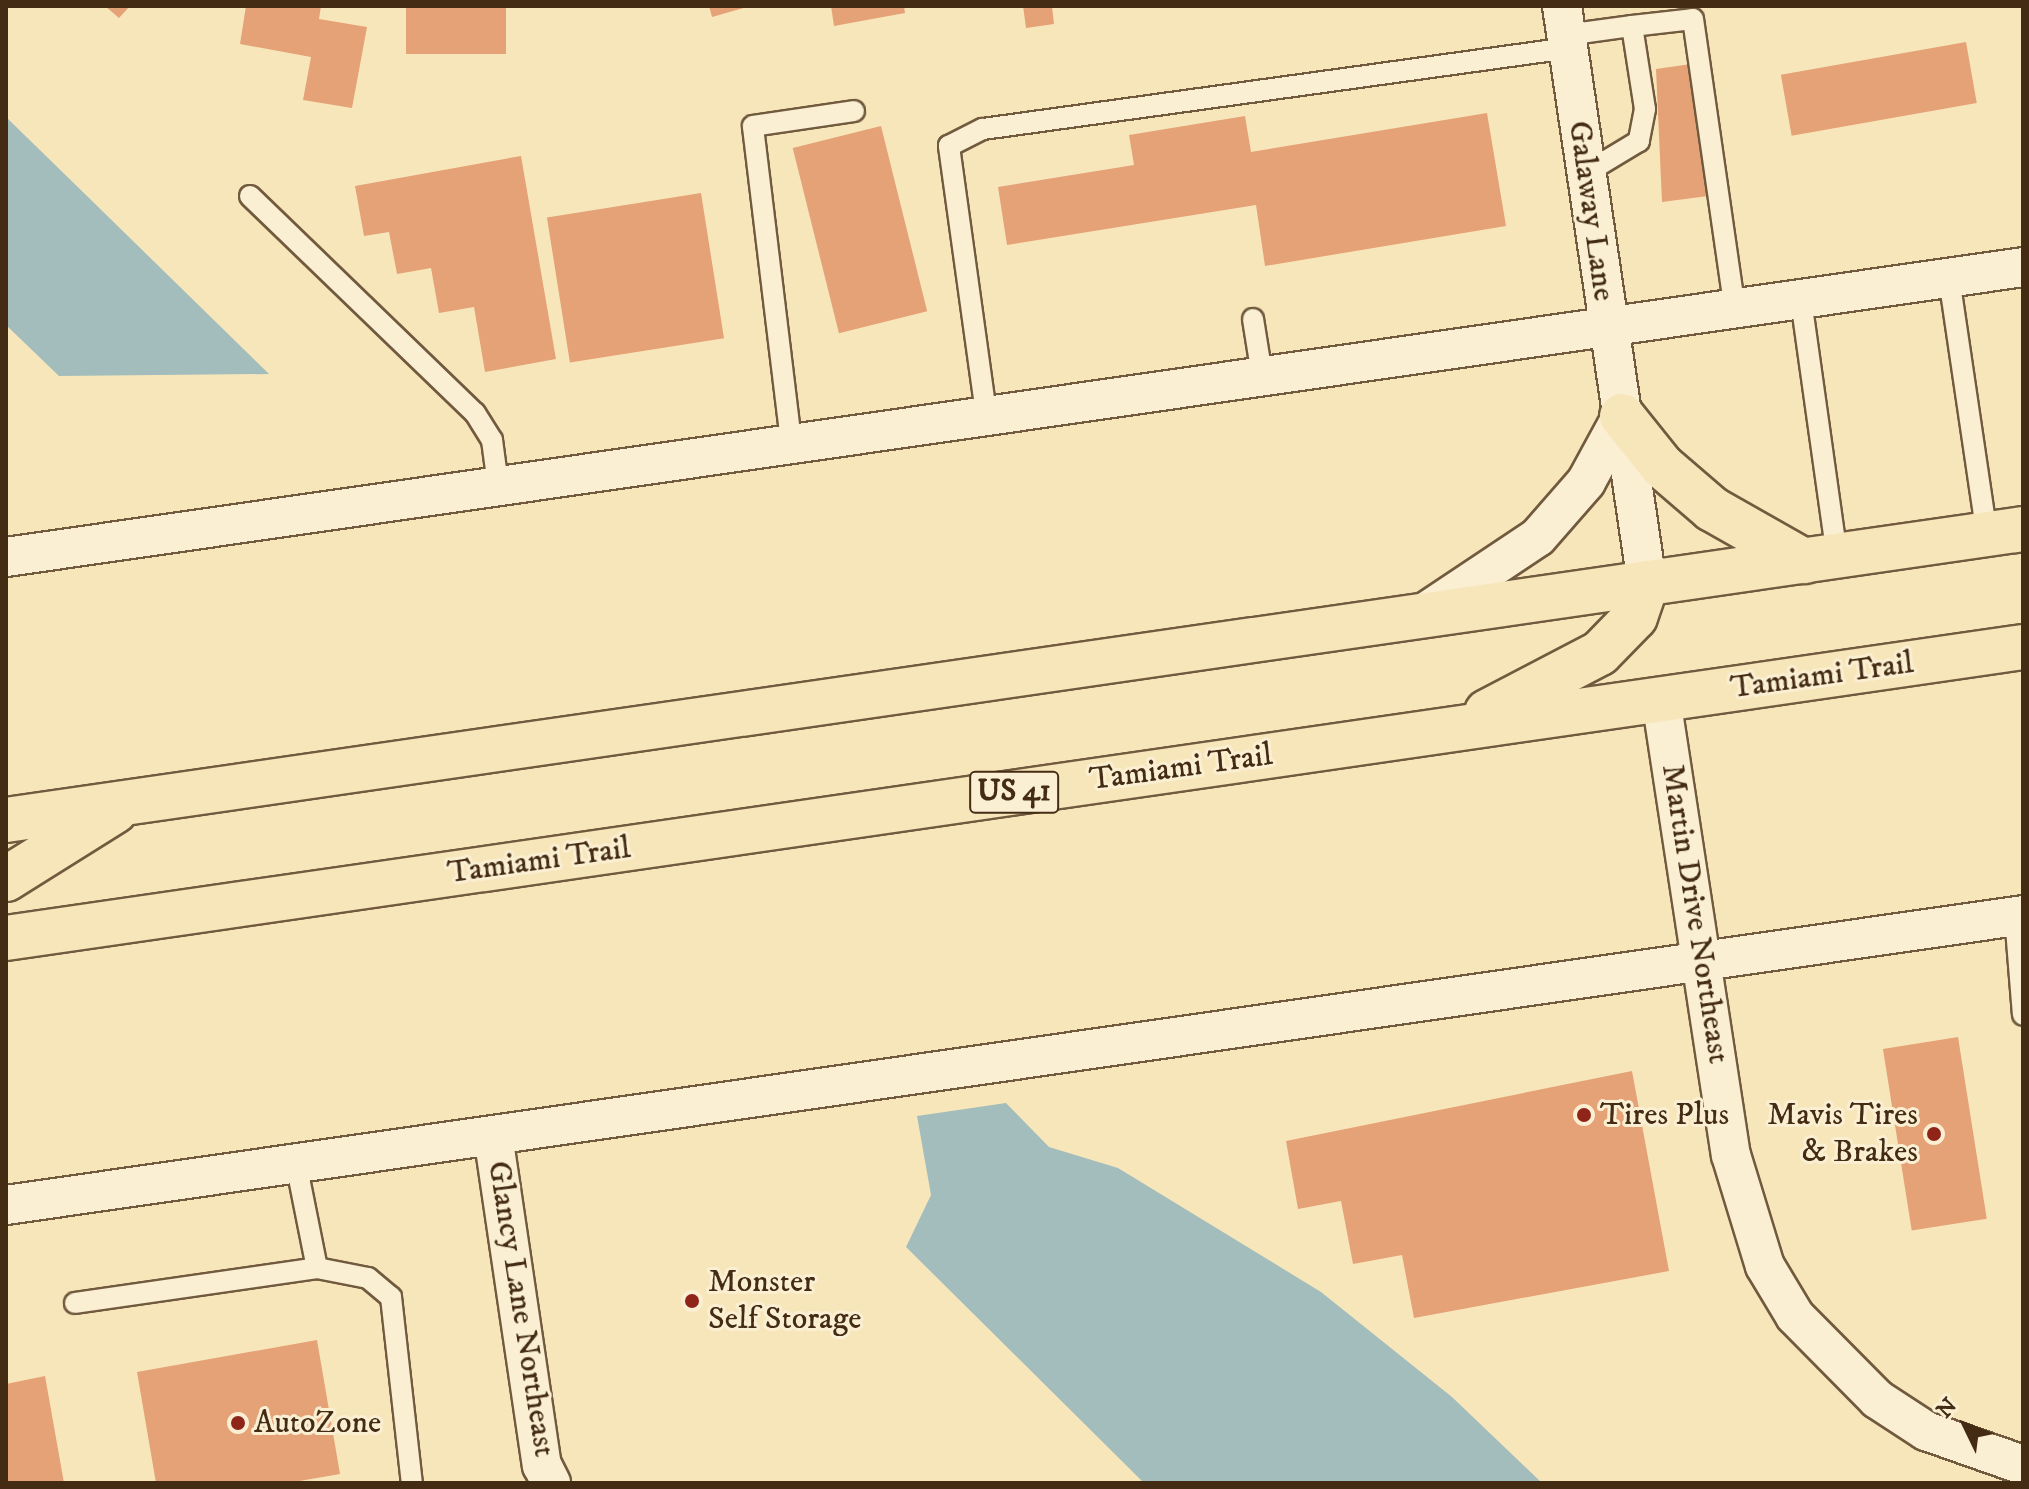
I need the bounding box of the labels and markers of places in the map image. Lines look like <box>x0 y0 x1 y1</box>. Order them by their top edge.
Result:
place label: Tires Plus <box>1600 1096 1729 1134</box>
place label: Mavis Tires & Brakes <box>1767 1097 1918 1172</box>
marker: Tires Plus <box>1575 1106 1593 1124</box>
marker: Mavis Tires & Brakes <box>1925 1125 1943 1143</box>
place label: Monster Self Storage <box>708 1264 862 1339</box>
marker: Monster Self Storage <box>683 1292 701 1310</box>
place label: AutoZone <box>254 1404 381 1442</box>
marker: AutoZone <box>229 1414 247 1432</box>

